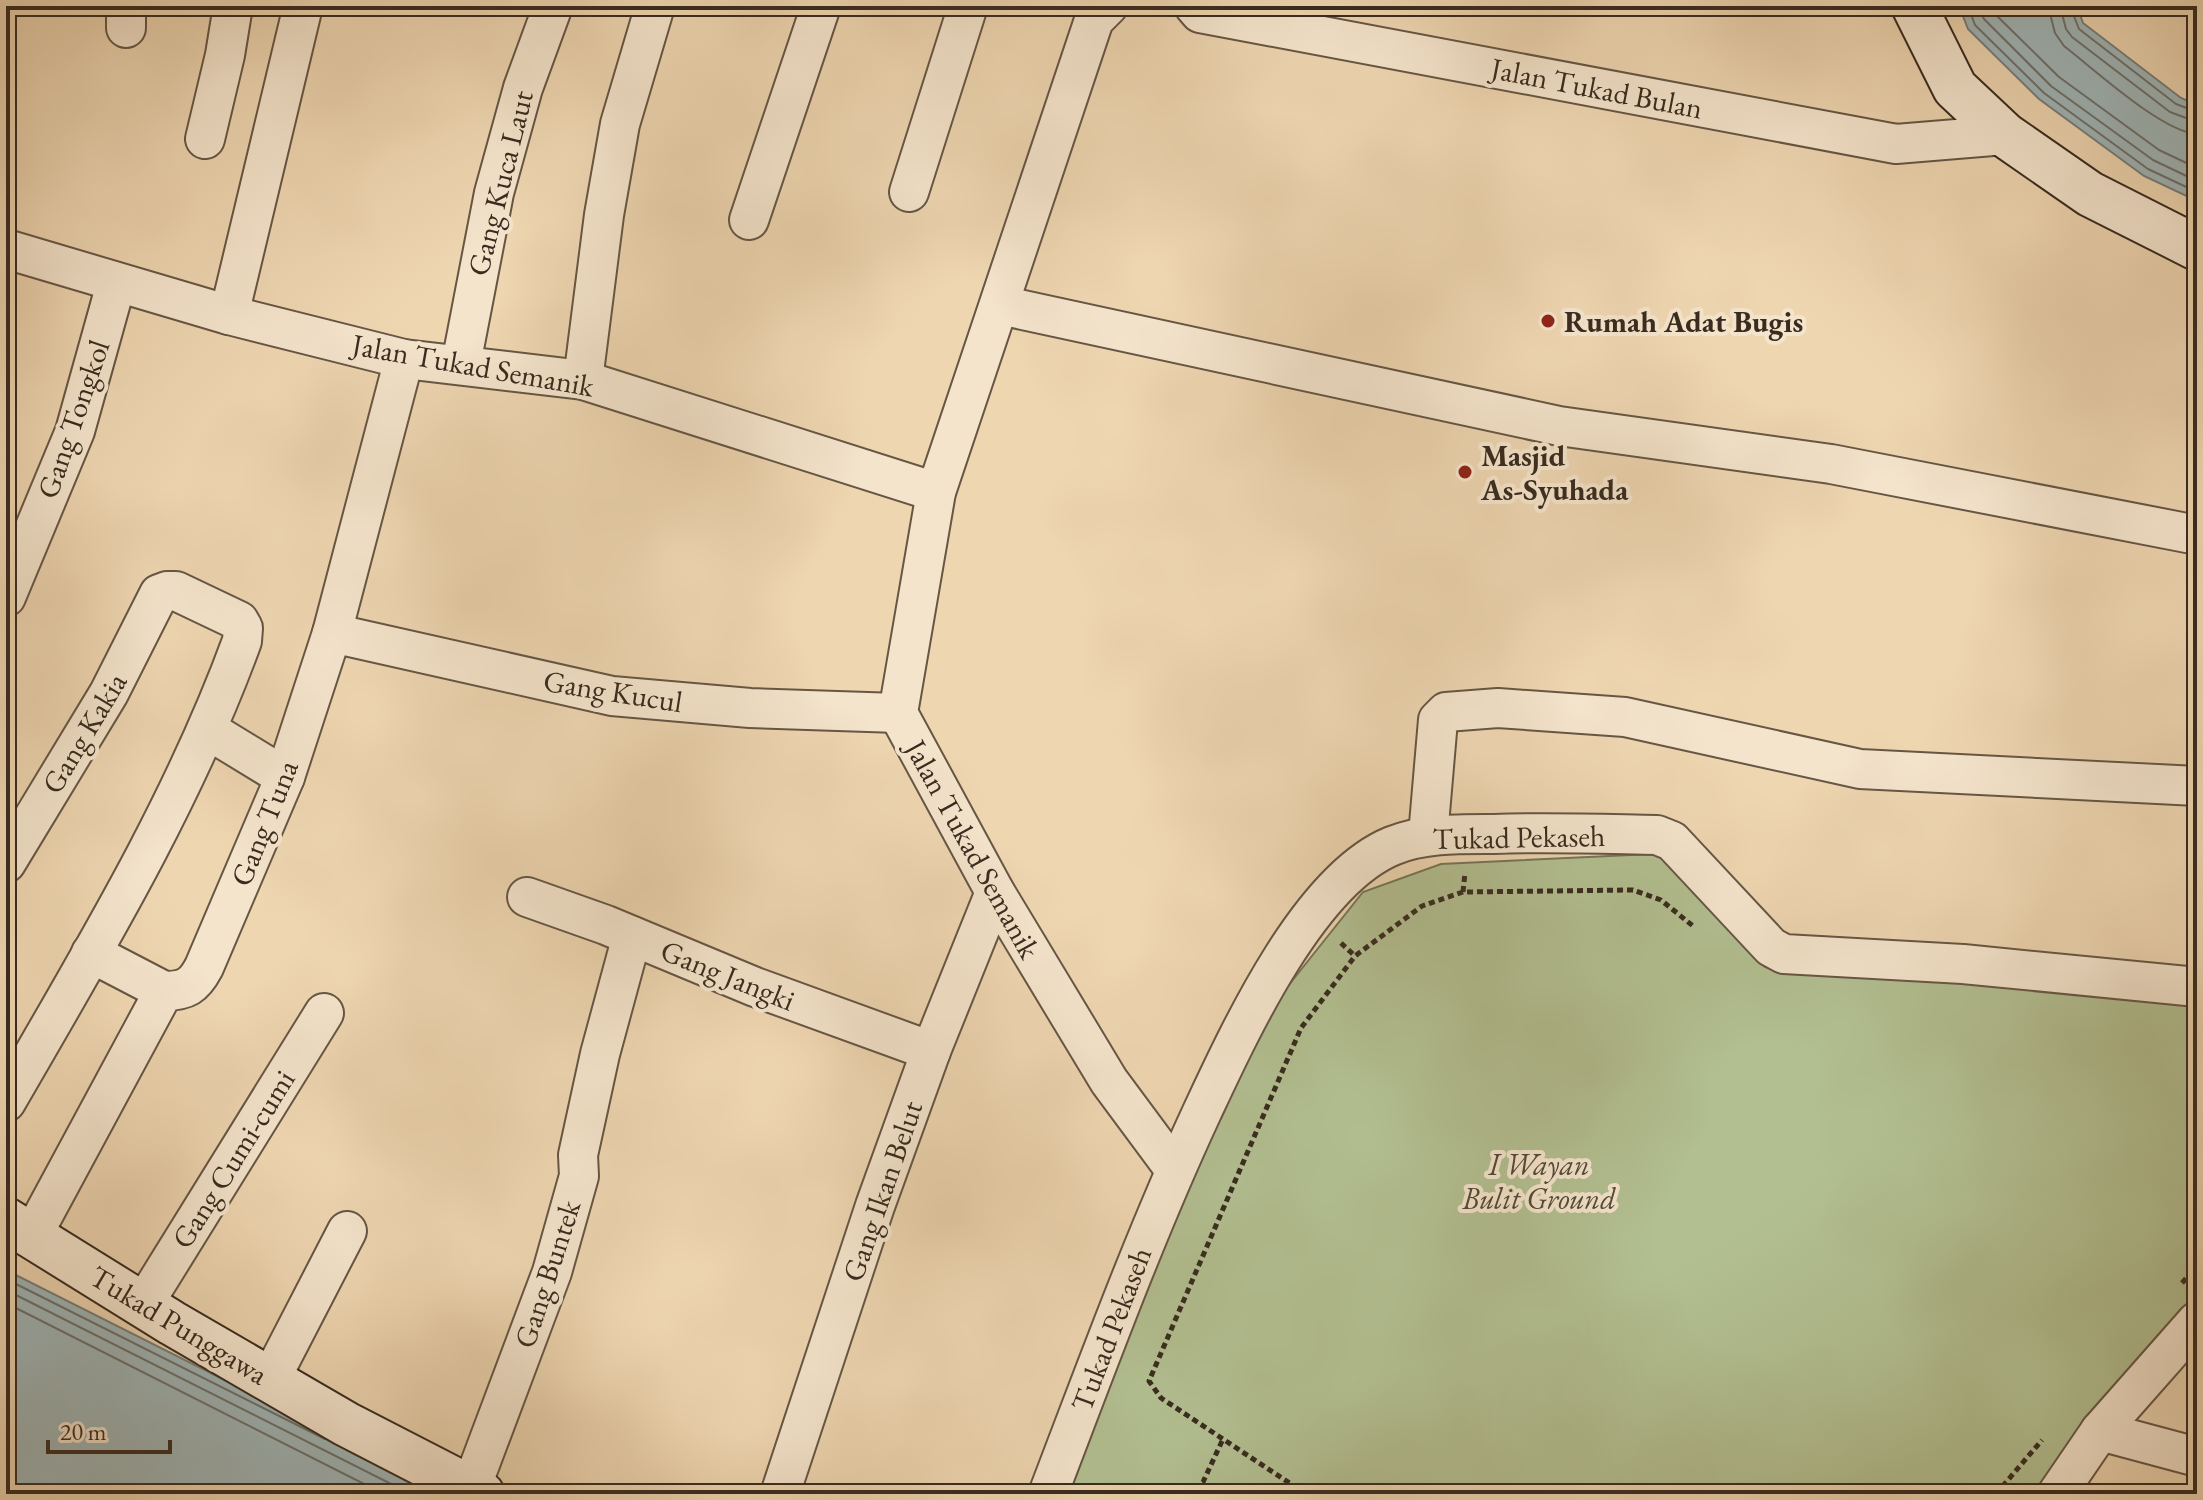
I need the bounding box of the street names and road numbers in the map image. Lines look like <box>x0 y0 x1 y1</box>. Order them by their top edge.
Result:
street label: Jalan Tukad Bulan <box>1485 48 1706 128</box>
street label: Gang Kuca Laut <box>458 86 542 280</box>
street label: Jalan Tukad Semanik <box>346 324 598 406</box>
street label: Gang Tongkol <box>28 335 118 503</box>
street label: Gang Kucul <box>541 661 685 721</box>
street label: Gang Kakia <box>33 665 135 801</box>
street label: Jalan Tukad Semanik <box>895 730 1050 966</box>
street label: Gang Tuna <box>221 754 307 892</box>
street label: Tukad Pekaseh <box>1432 816 1606 858</box>
street label: Gang Jangki <box>655 930 801 1020</box>
street label: Gang Cumi-cumi <box>163 1062 303 1256</box>
street label: Gang Ikan Belut <box>833 1095 931 1286</box>
street label: Gang Buntek <box>505 1194 589 1353</box>
street label: Tukad Pekaseh <box>1062 1241 1160 1417</box>
street label: Tukad Punggawa <box>83 1257 275 1393</box>

